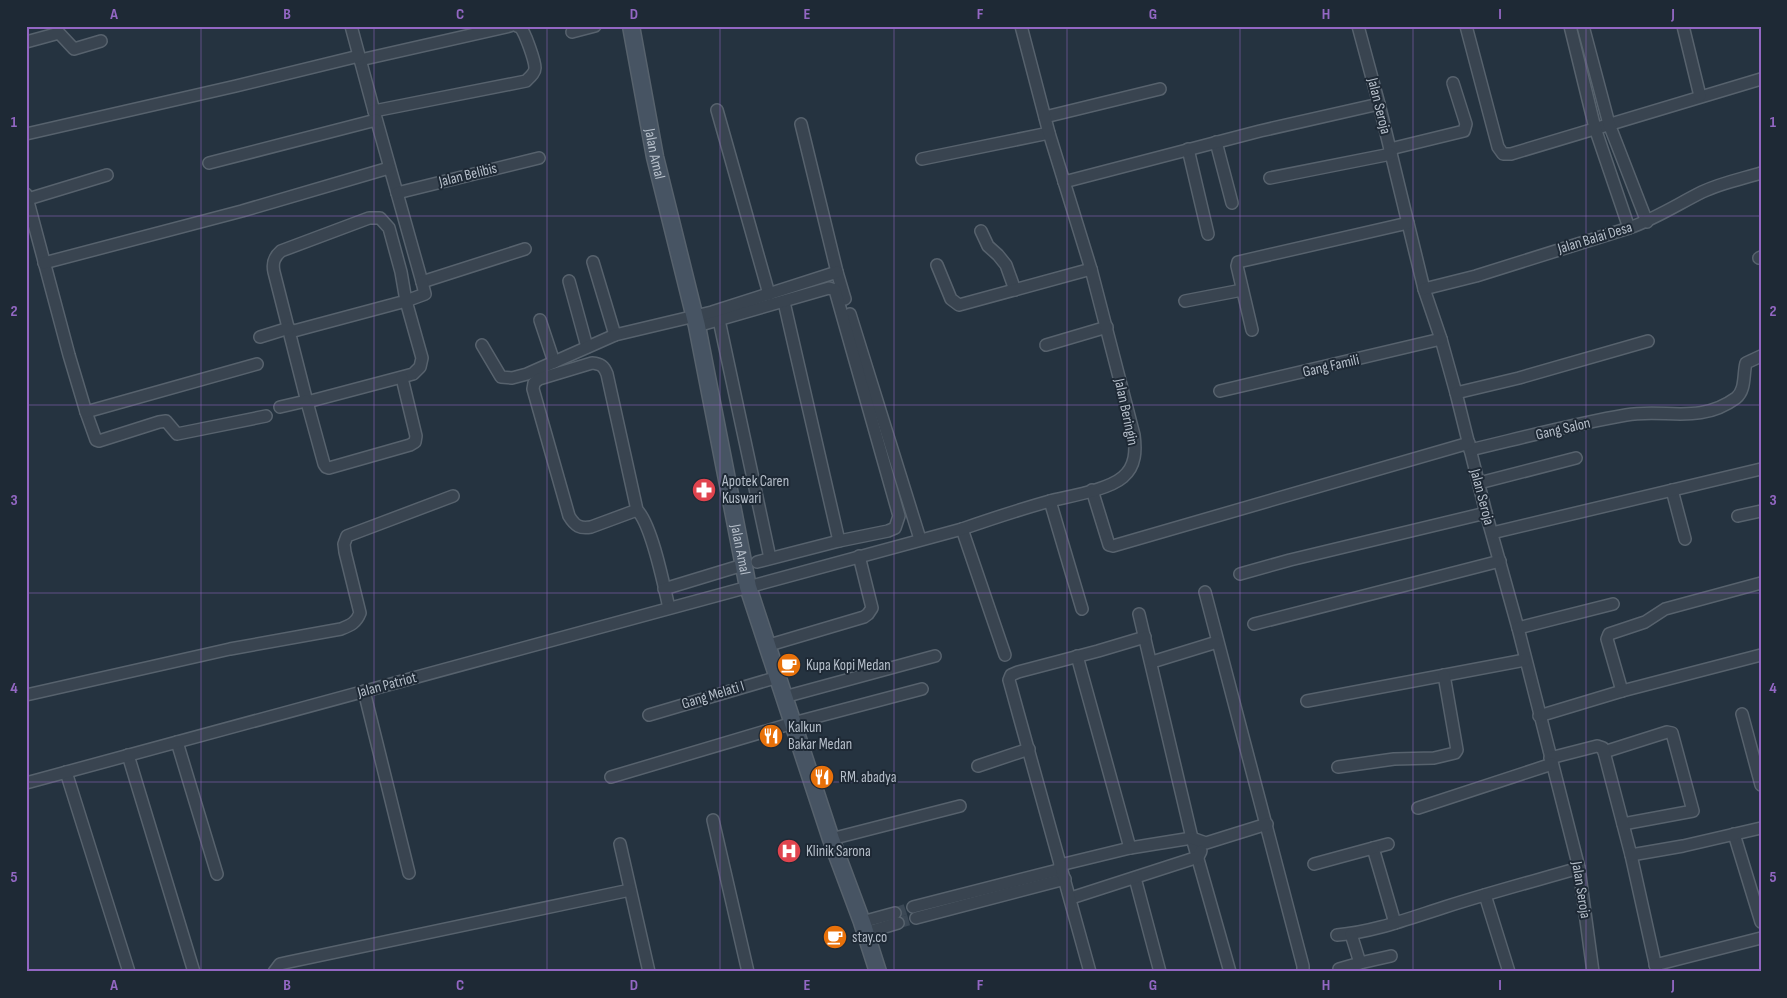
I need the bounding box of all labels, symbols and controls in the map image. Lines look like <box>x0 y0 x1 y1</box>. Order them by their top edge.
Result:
text: A <box>109 5 118 24</box>
text: B <box>283 5 291 24</box>
text: C <box>456 5 464 24</box>
text: D <box>630 5 638 24</box>
text: E <box>804 5 811 24</box>
text: F <box>977 5 984 24</box>
text: G <box>1149 5 1157 24</box>
text: H <box>1322 5 1330 24</box>
text: I <box>1498 5 1502 24</box>
text: J <box>1670 5 1675 24</box>
street label: Jalan Seroja <box>1363 75 1395 136</box>
text: 1 <box>11 113 18 132</box>
text: 1 <box>1770 113 1777 132</box>
street label: Jalan Amal <box>640 126 670 181</box>
street label: Jalan Belibis <box>436 159 499 192</box>
street label: Jalan Balai Desa <box>1554 218 1635 259</box>
text: 2 <box>10 302 18 321</box>
text: 2 <box>1769 302 1777 321</box>
street label: Gang Famili <box>1301 350 1361 382</box>
street label: Jalan Beringin <box>1109 376 1142 447</box>
street label: Gang Salon <box>1534 413 1592 445</box>
street label: Jalan Seroja <box>1465 466 1499 527</box>
place label: Apotek Caren Kuswari <box>721 472 789 508</box>
pharmacy icon: Apotek Caren Kuswari <box>691 477 717 503</box>
text: 3 <box>10 491 18 510</box>
text: 3 <box>1769 491 1777 510</box>
street label: Jalan Amal <box>726 522 755 576</box>
cafe icon: Kupa Kopi Medan <box>776 652 802 678</box>
place label: Kupa Kopi Medan <box>806 656 891 675</box>
street label: Jalan Patriot <box>354 668 419 702</box>
street label: Gang Melati I <box>679 677 747 713</box>
text: 4 <box>10 679 18 698</box>
text: 4 <box>1769 679 1777 698</box>
place label: Kalkun Bakar Medan <box>788 718 852 754</box>
restaurant icon: Kalkun Bakar Medan <box>758 723 784 749</box>
restaurant icon: RM. abadya <box>809 764 835 790</box>
place label: RM. abadya <box>840 768 897 787</box>
hospital icon: Klinik Sarona <box>776 838 802 864</box>
place label: Klinik Sarona <box>806 842 871 861</box>
street label: Jalan Seroja <box>1567 859 1595 920</box>
text: 5 <box>10 868 18 887</box>
text: 5 <box>1769 868 1777 887</box>
cafe icon: stay.co <box>822 924 848 950</box>
place label: stay.co <box>852 928 887 947</box>
text: A <box>109 976 118 995</box>
text: B <box>283 976 291 995</box>
text: C <box>456 976 464 995</box>
text: D <box>630 976 638 995</box>
text: E <box>804 976 811 995</box>
text: F <box>977 976 984 995</box>
text: G <box>1149 976 1157 995</box>
text: H <box>1322 976 1330 995</box>
text: I <box>1498 976 1502 995</box>
text: J <box>1670 976 1675 995</box>

